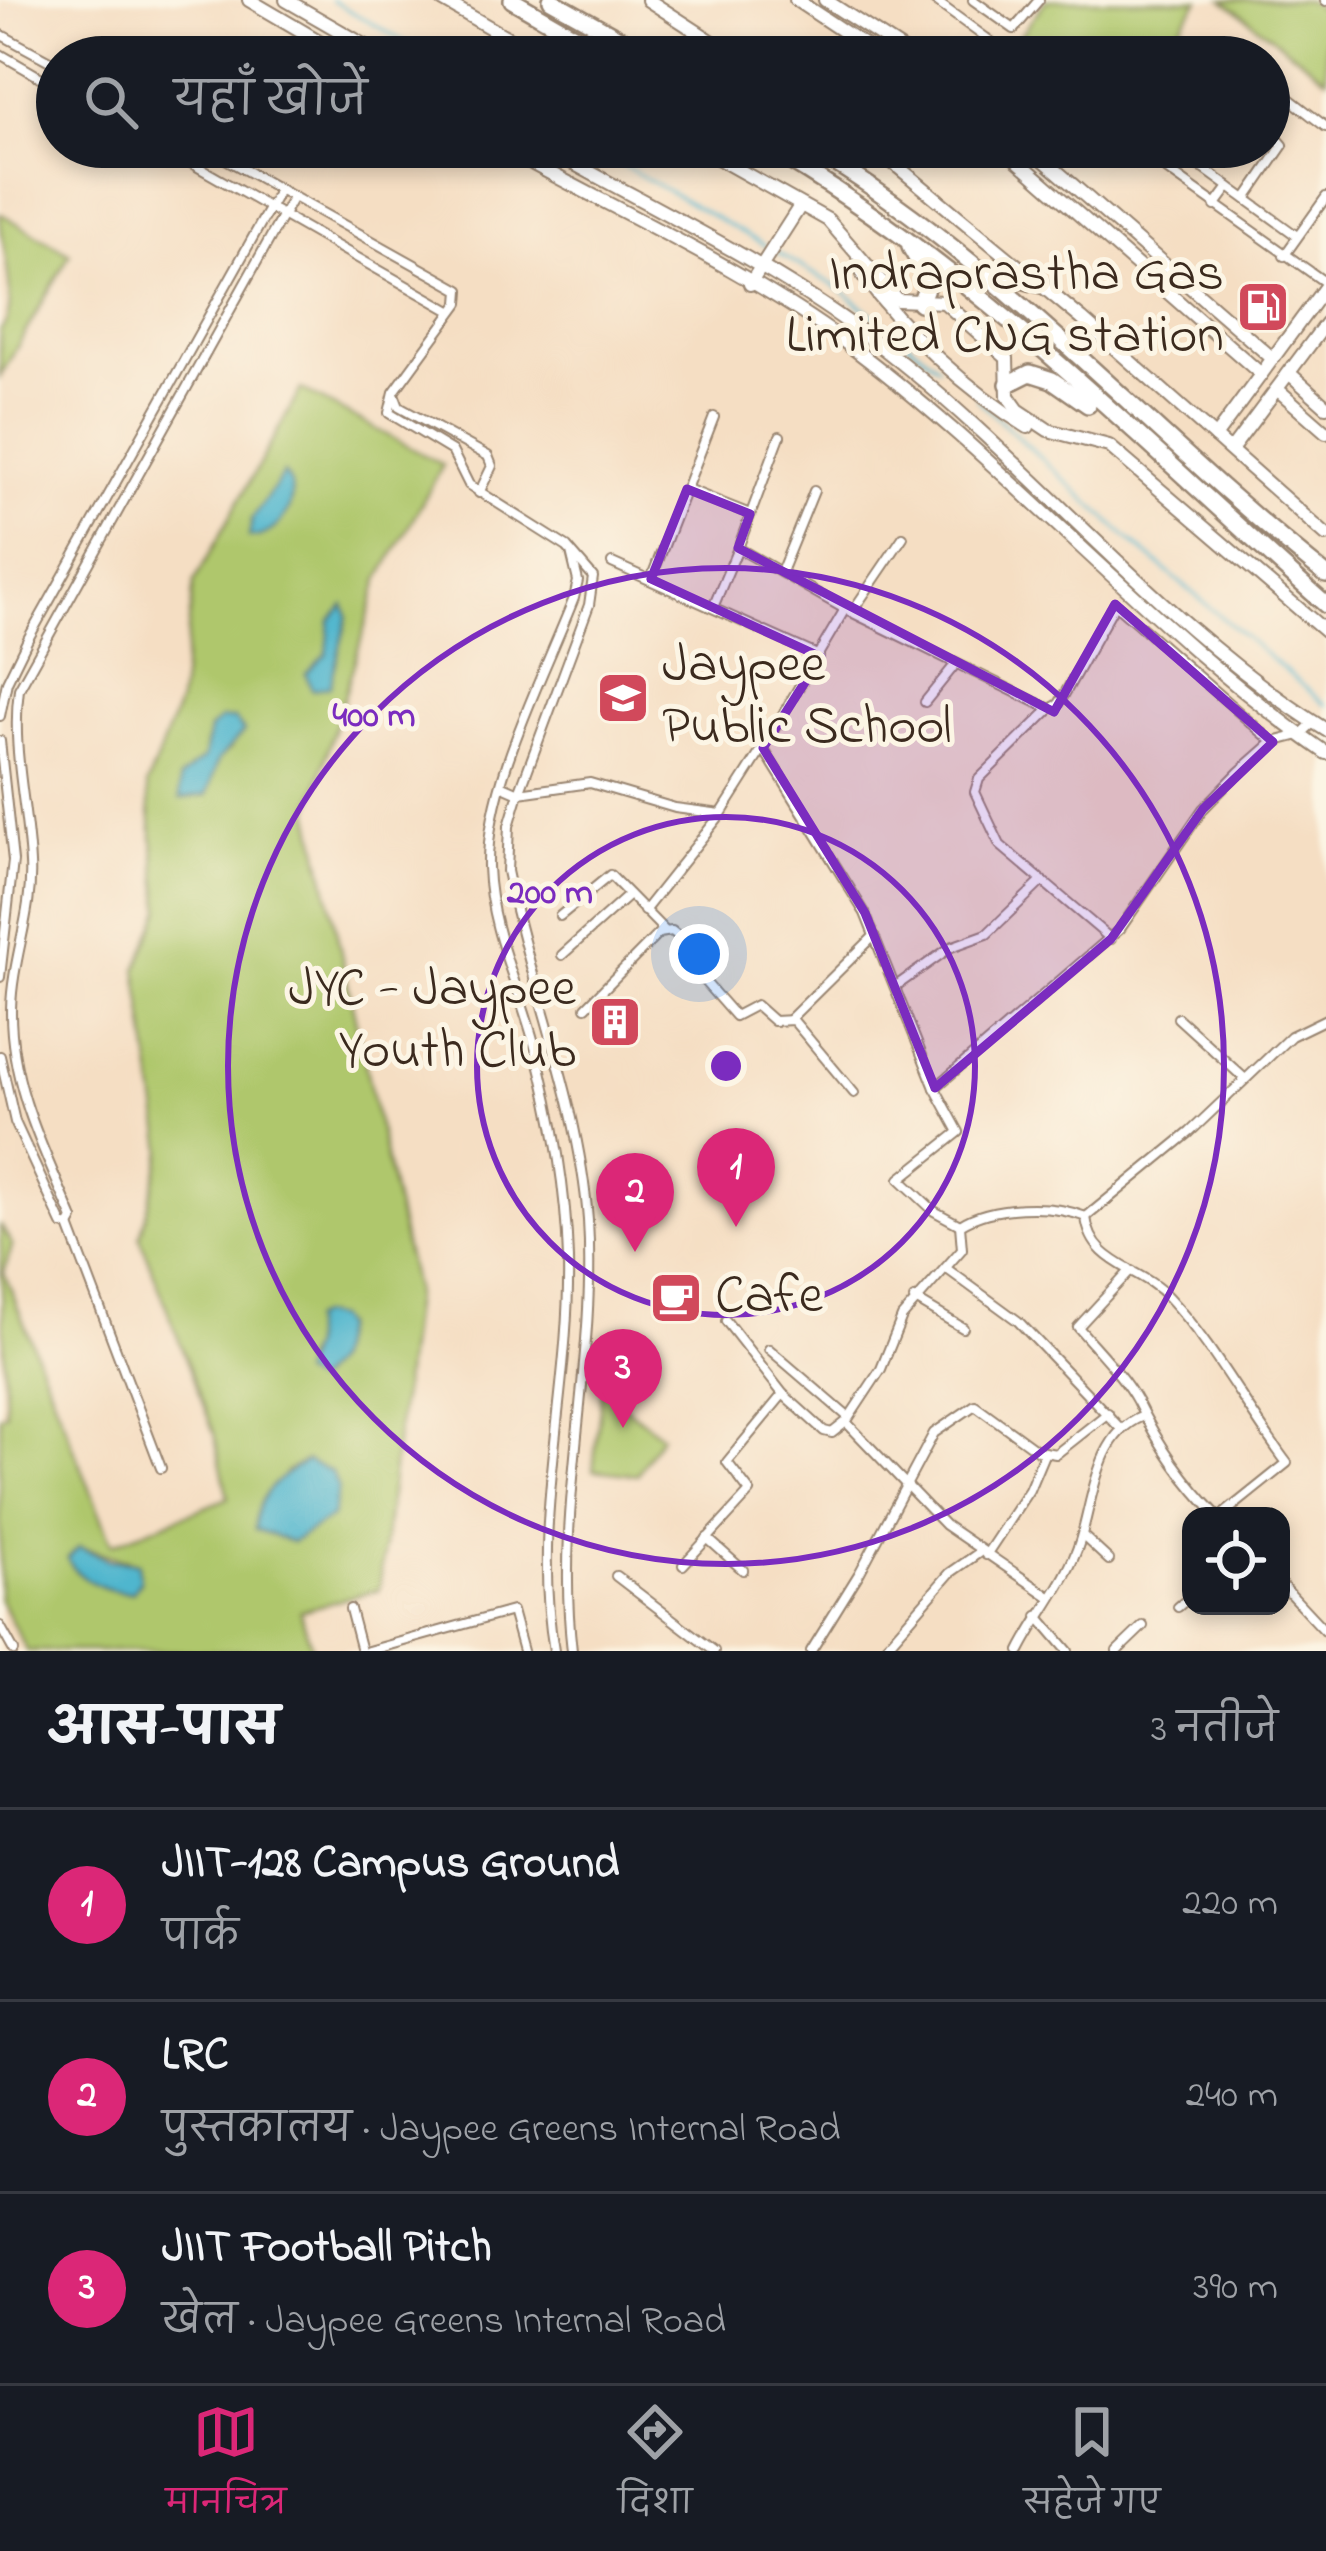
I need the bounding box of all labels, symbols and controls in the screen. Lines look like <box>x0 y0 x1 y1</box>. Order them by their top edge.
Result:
search box <box>36 36 1290 168</box>
icon: search <box>78 69 144 135</box>
text: यहाँ खोजें <box>174 70 367 136</box>
place label: Indraprastha Gas Limited CNG station <box>786 237 1224 377</box>
fuel station icon: Indraprastha Gas Limited CNG station <box>1235 279 1291 335</box>
place label: Jaypee Public School <box>662 628 952 768</box>
school or university icon: Jaypee Public School <box>595 670 651 726</box>
text: 400 m <box>333 691 415 744</box>
text: 200 m <box>506 868 593 921</box>
your location <box>669 924 729 984</box>
place label: JYC - Jaypee Youth Club <box>288 952 577 1092</box>
building icon: JYC - Jaypee Youth Club <box>587 994 643 1050</box>
centre of rings <box>705 1045 747 1087</box>
pin: 1 <box>697 1128 775 1227</box>
pin: 2 <box>596 1153 674 1252</box>
place label: Cafe <box>715 1259 824 1337</box>
cafe icon: Cafe <box>648 1270 704 1326</box>
pin: 3 <box>584 1329 662 1428</box>
map controls <box>1182 1507 1290 1615</box>
button: locate <box>1182 1507 1290 1615</box>
text: आस-पास <box>48 1693 280 1768</box>
text: 3 नतीजे <box>1151 1702 1278 1759</box>
text: JIIT-128 Campus Ground <box>162 1832 619 1898</box>
text: 1 <box>81 1876 93 1933</box>
text: 220 m <box>1182 1876 1278 1933</box>
text: पार्क <box>162 1910 239 1967</box>
text: LRC <box>162 2024 229 2090</box>
text: 2 <box>77 2068 97 2125</box>
text: 240 m <box>1186 2068 1278 2125</box>
text: पुस्तकालय · Jaypee Greens Internal Road <box>162 2102 840 2159</box>
text: JIIT Football Pitch <box>162 2216 492 2282</box>
text: 3 <box>79 2260 95 2317</box>
text: 390 m <box>1193 2260 1278 2317</box>
text: खेल · Jaypee Greens Internal Road <box>162 2294 726 2351</box>
tab: मानचित्र <box>166 2399 287 2538</box>
tab: दिशा <box>618 2399 693 2538</box>
tab: सहेजे गए <box>1024 2399 1160 2538</box>

